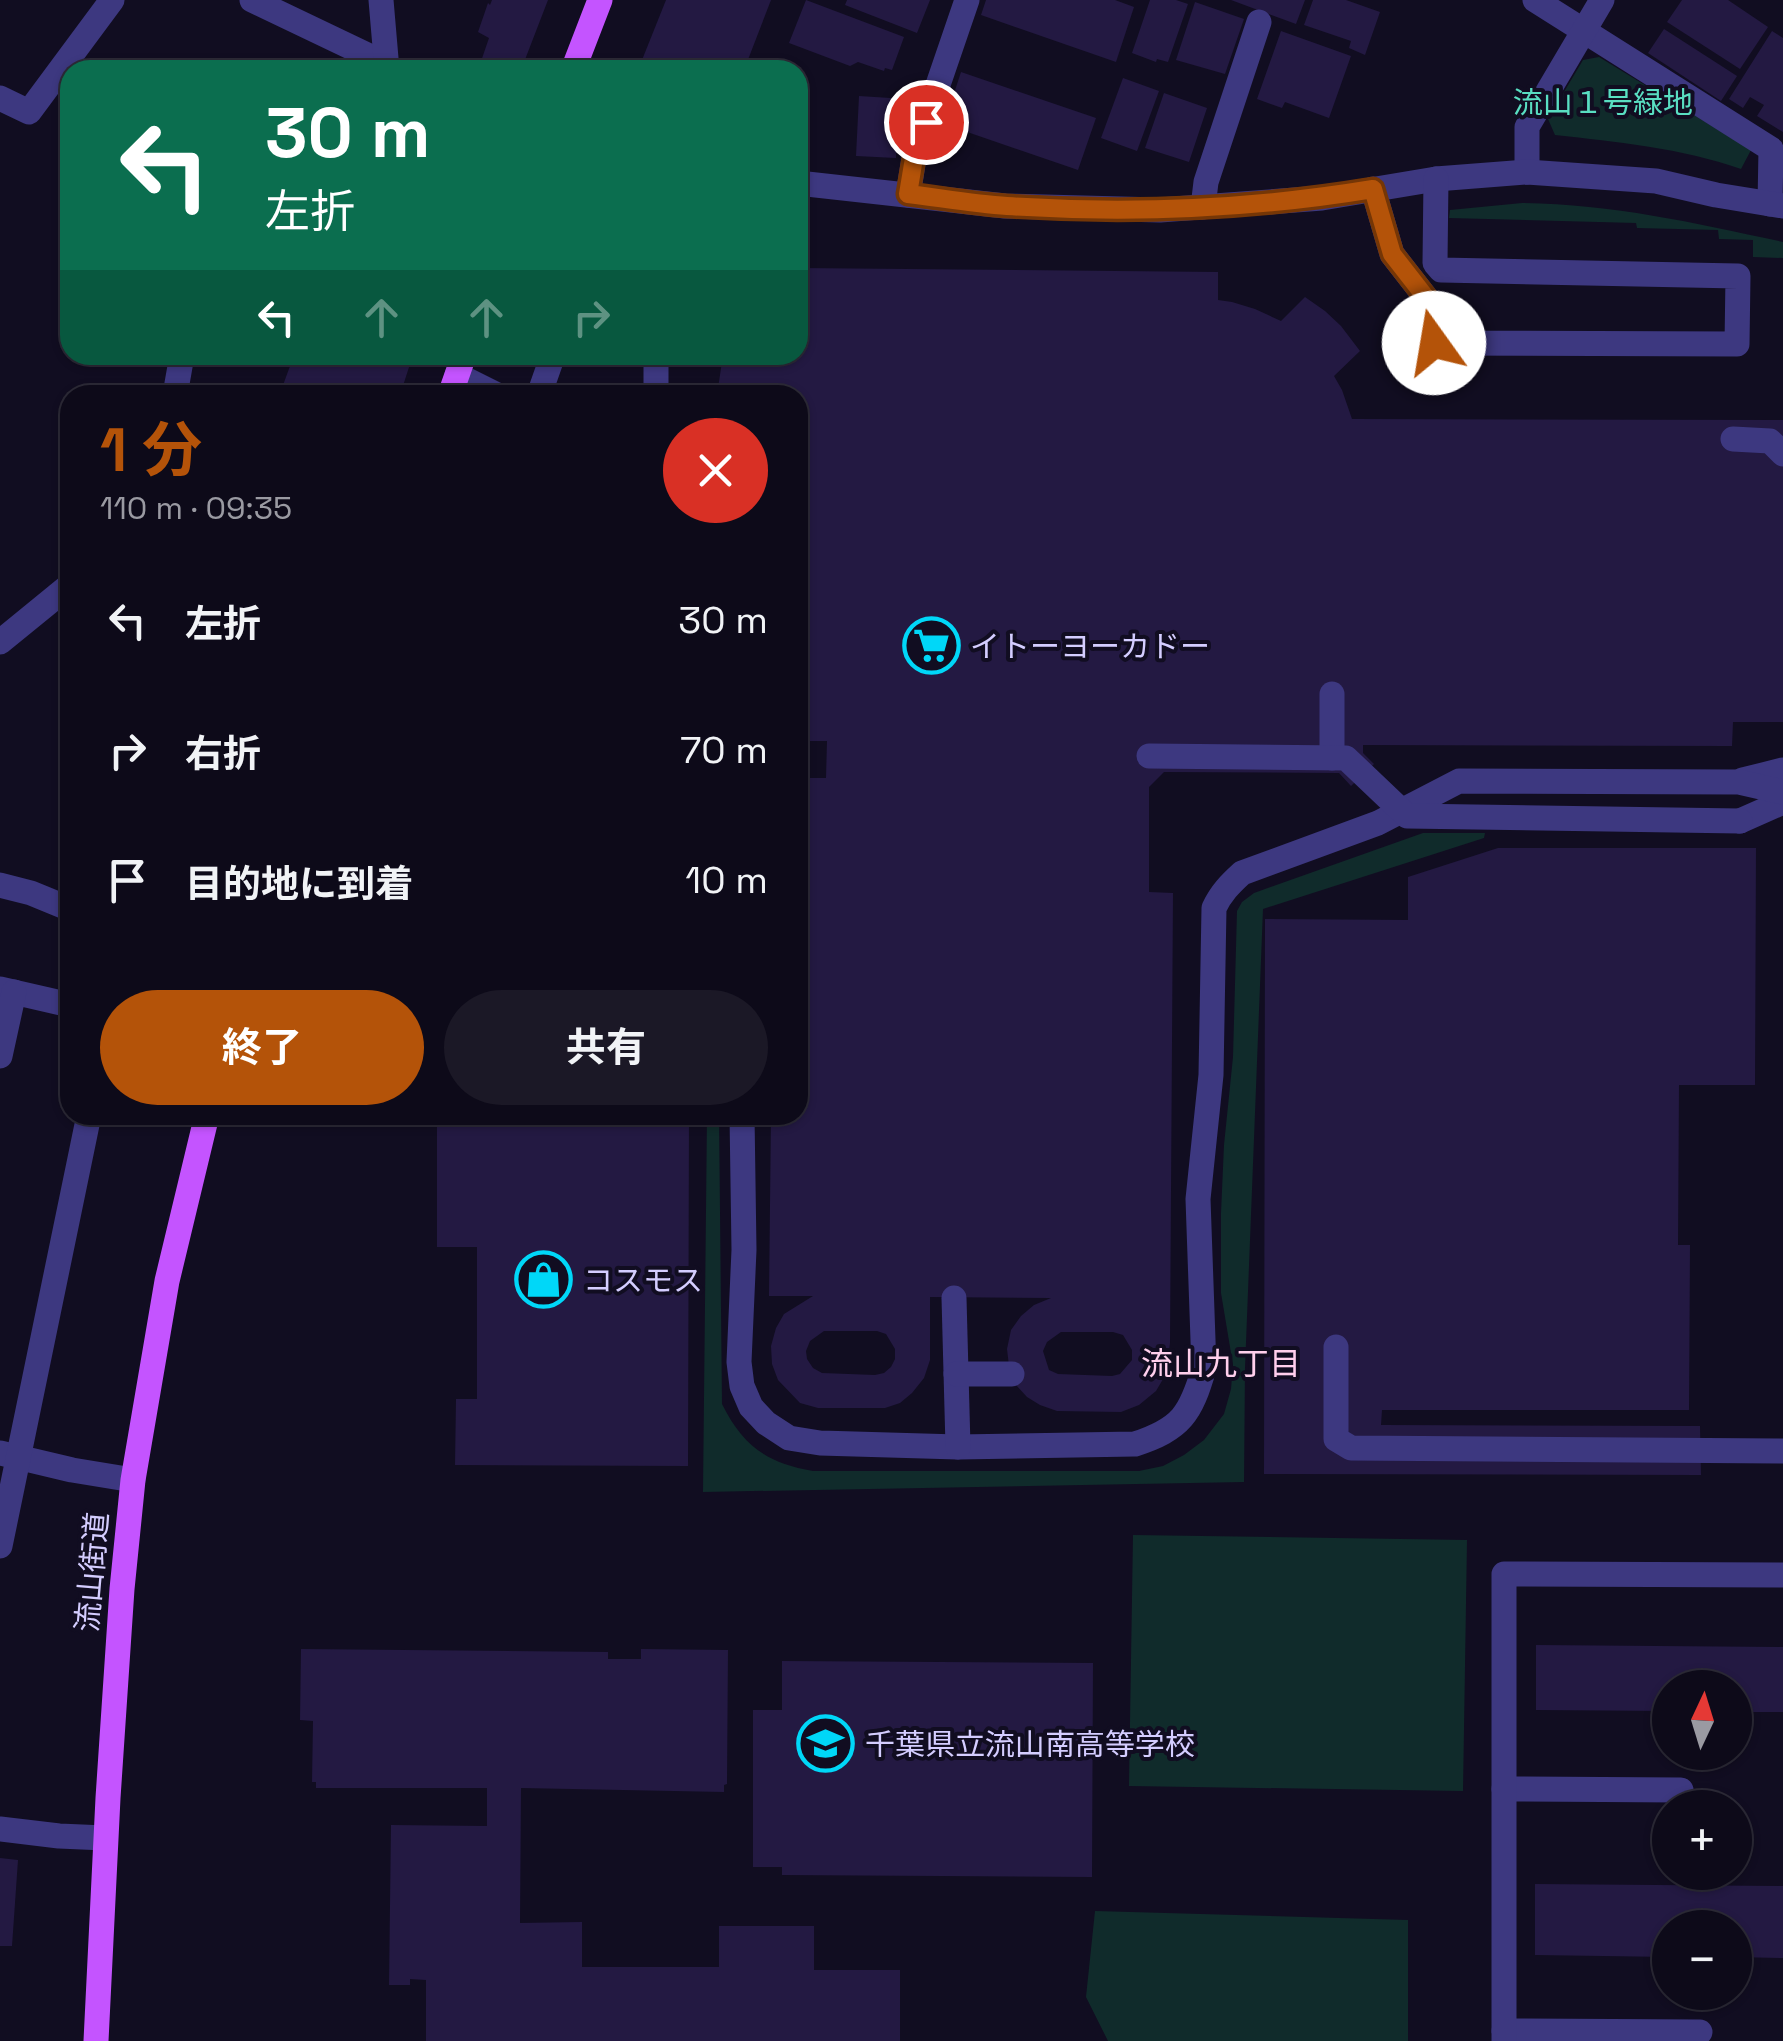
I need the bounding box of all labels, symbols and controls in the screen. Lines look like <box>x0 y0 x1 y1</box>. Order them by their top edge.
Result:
pin <box>884 80 969 165</box>
park label: 流山１号緑地 <box>1513 83 1693 122</box>
text: 30 m <box>265 88 430 177</box>
icon: arrive <box>899 95 954 150</box>
icon: left <box>100 100 230 230</box>
text: 左折 <box>265 183 355 240</box>
icon: left <box>249 290 304 345</box>
icon: ahead <box>354 290 409 345</box>
icon: ahead <box>459 290 514 345</box>
icon: right <box>564 290 619 345</box>
position arrow <box>1382 291 1486 395</box>
text: 1 分 <box>100 412 202 489</box>
button: close <box>663 418 768 523</box>
text: 110 m · 09:35 <box>100 488 292 528</box>
icon: left <box>100 593 155 648</box>
text: 30 m <box>678 596 768 644</box>
text: 左折 <box>185 600 261 648</box>
supermarket icon: イトーヨーカドー <box>901 616 961 676</box>
place label: イトーヨーカドー <box>970 627 1210 666</box>
icon: right <box>100 723 155 778</box>
text: 70 m <box>680 726 768 774</box>
text: 右折 <box>185 730 261 778</box>
icon: arrive <box>100 853 155 908</box>
text: 10 m <box>685 856 768 904</box>
text: 目的地に到着 <box>185 860 413 908</box>
button: 終了 <box>100 990 424 1105</box>
button: 共有 <box>444 990 768 1105</box>
shop icon: コスモス <box>514 1250 574 1310</box>
place label: コスモス <box>583 1261 703 1300</box>
district label: 流山九丁目 <box>1141 1344 1301 1384</box>
street label: 流山街道 <box>67 1511 117 1633</box>
north arrow <box>1652 1670 1752 1770</box>
map controls <box>1652 1670 1752 2010</box>
school or university icon: 千葉県立流山南高等学校 <box>796 1714 856 1774</box>
place label: 千葉県立流山南高等学校 <box>865 1725 1195 1764</box>
button: + <box>1652 1790 1752 1890</box>
button: − <box>1652 1910 1752 2010</box>

